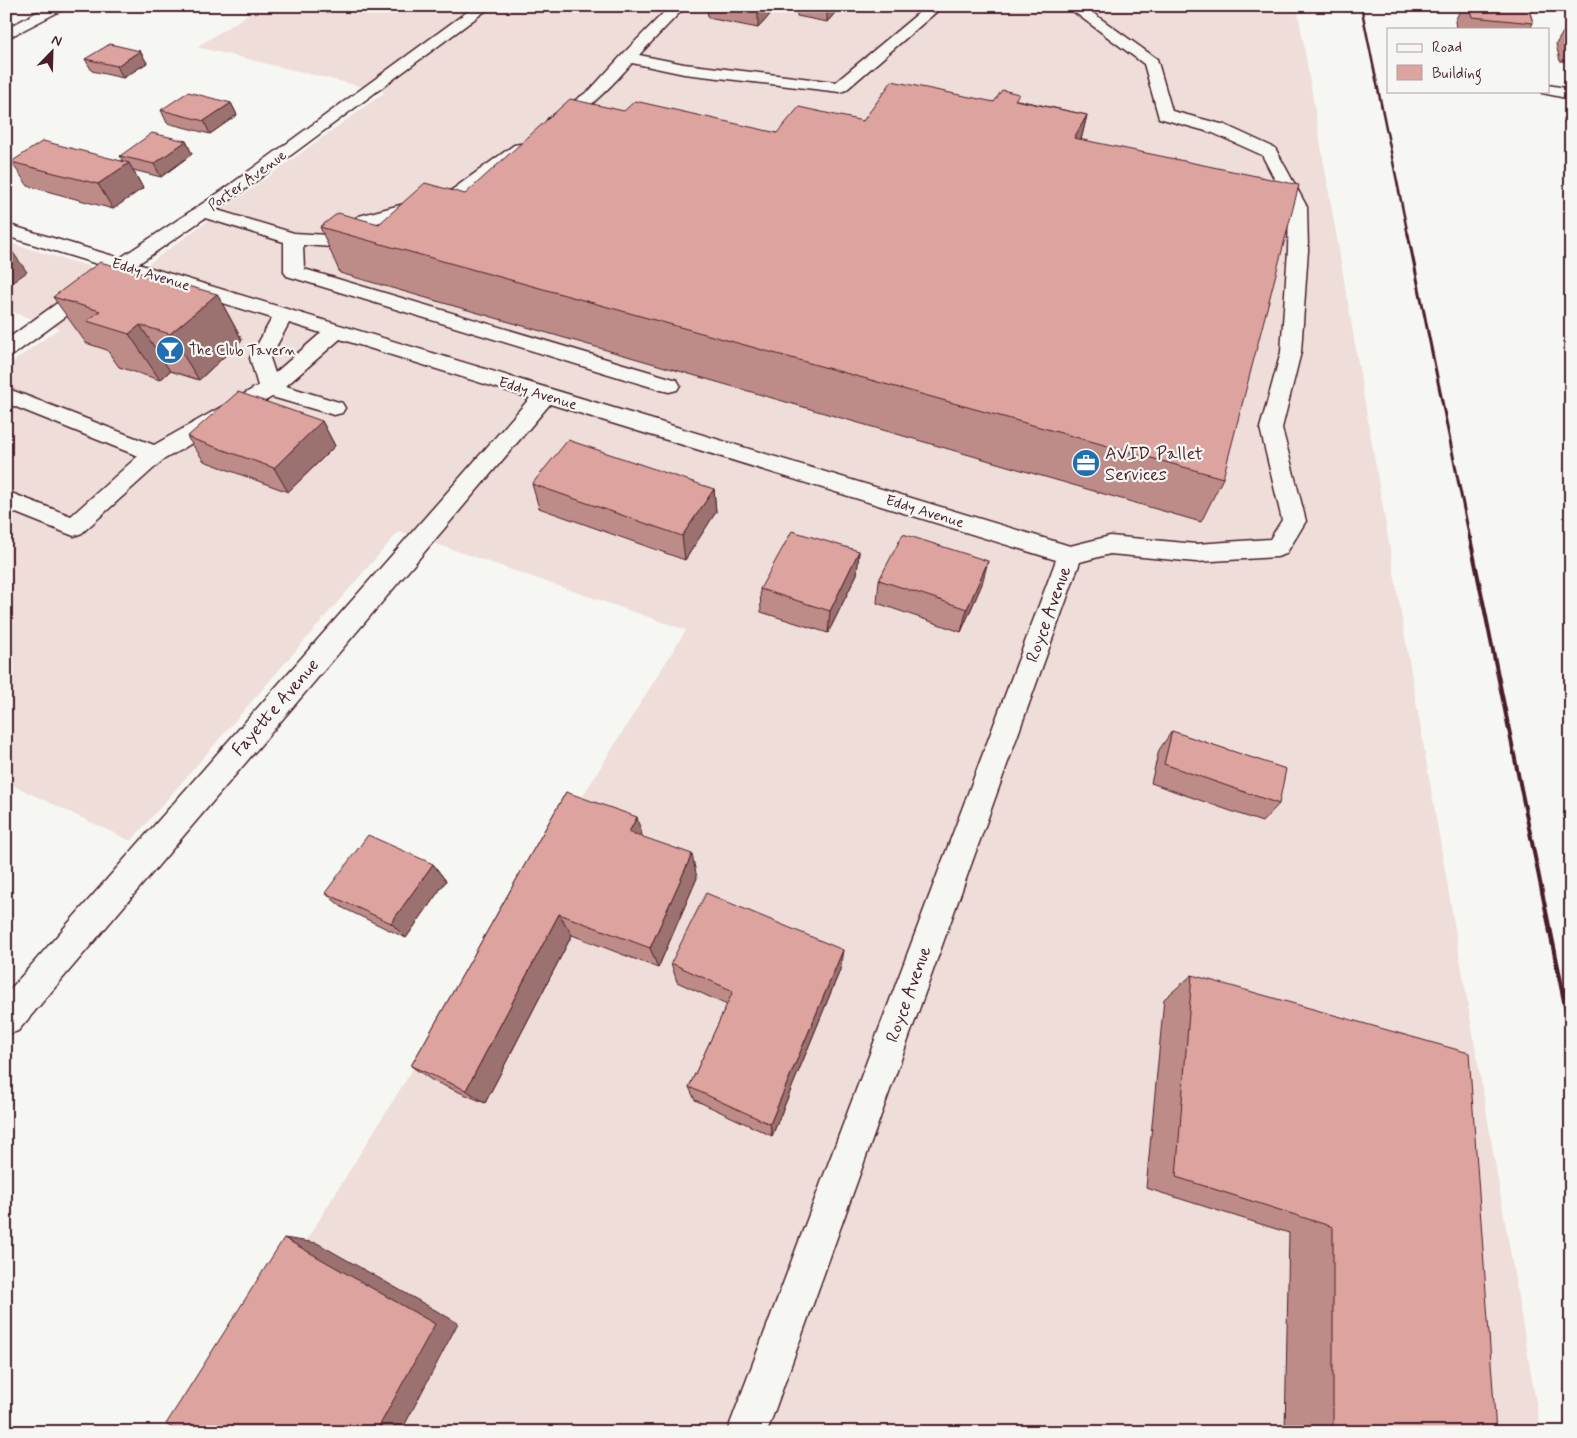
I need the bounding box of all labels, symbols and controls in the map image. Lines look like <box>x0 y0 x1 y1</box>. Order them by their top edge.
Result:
north arrow <box>28 28 78 78</box>
legend <box>1387 28 1550 92</box>
text: N <box>49 31 64 51</box>
text: Road <box>1432 38 1462 58</box>
text: Building <box>1432 64 1482 85</box>
street label: Porter Avenue <box>204 146 291 216</box>
street label: Eddy Avenue <box>109 254 192 296</box>
bar icon: The Club Tavern <box>155 335 185 365</box>
place label: The Club Tavern <box>189 341 297 361</box>
street label: Eddy Avenue <box>496 373 579 415</box>
place label: AVID Pallet Services <box>1105 442 1203 487</box>
office icon: AVID Pallet Services <box>1071 448 1101 478</box>
street label: Eddy Avenue <box>883 491 966 533</box>
street label: Royce Avenue <box>1020 563 1077 666</box>
street label: Fayette Avenue <box>227 654 325 761</box>
street label: Royce Avenue <box>880 943 937 1046</box>

